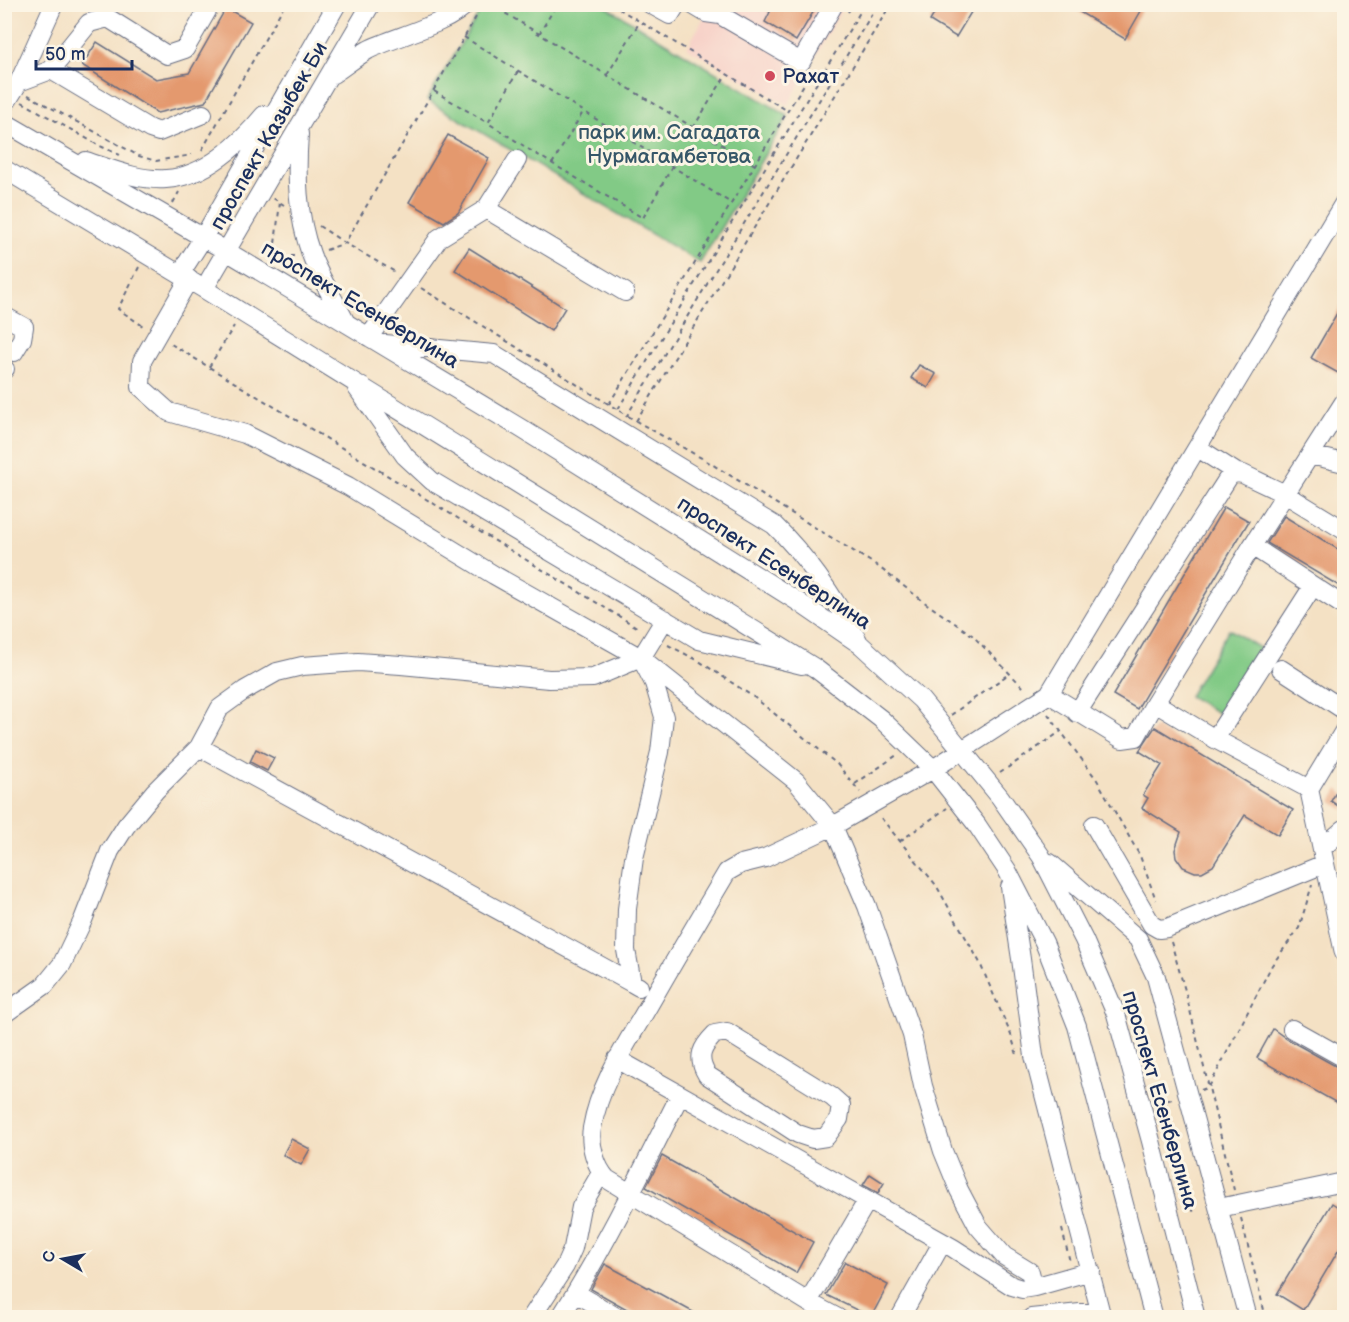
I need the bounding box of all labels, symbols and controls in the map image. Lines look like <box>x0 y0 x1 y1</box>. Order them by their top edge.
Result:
scale bar <box>36 33 132 71</box>
street label: проспект Казыбек Би <box>205 37 333 235</box>
text: 50 m <box>45 44 86 65</box>
place label: Рахат <box>782 64 839 89</box>
marker: Рахат <box>763 69 777 83</box>
park label: парк им. Сагадата Нурмагамбетова <box>578 120 761 169</box>
street label: проспект Есенберлина <box>257 236 464 374</box>
street label: проспект Есенберлина <box>672 491 876 635</box>
street label: проспект Есенберлина <box>1117 988 1203 1213</box>
north arrow <box>33 1229 93 1289</box>
text: С <box>39 1250 60 1264</box>

